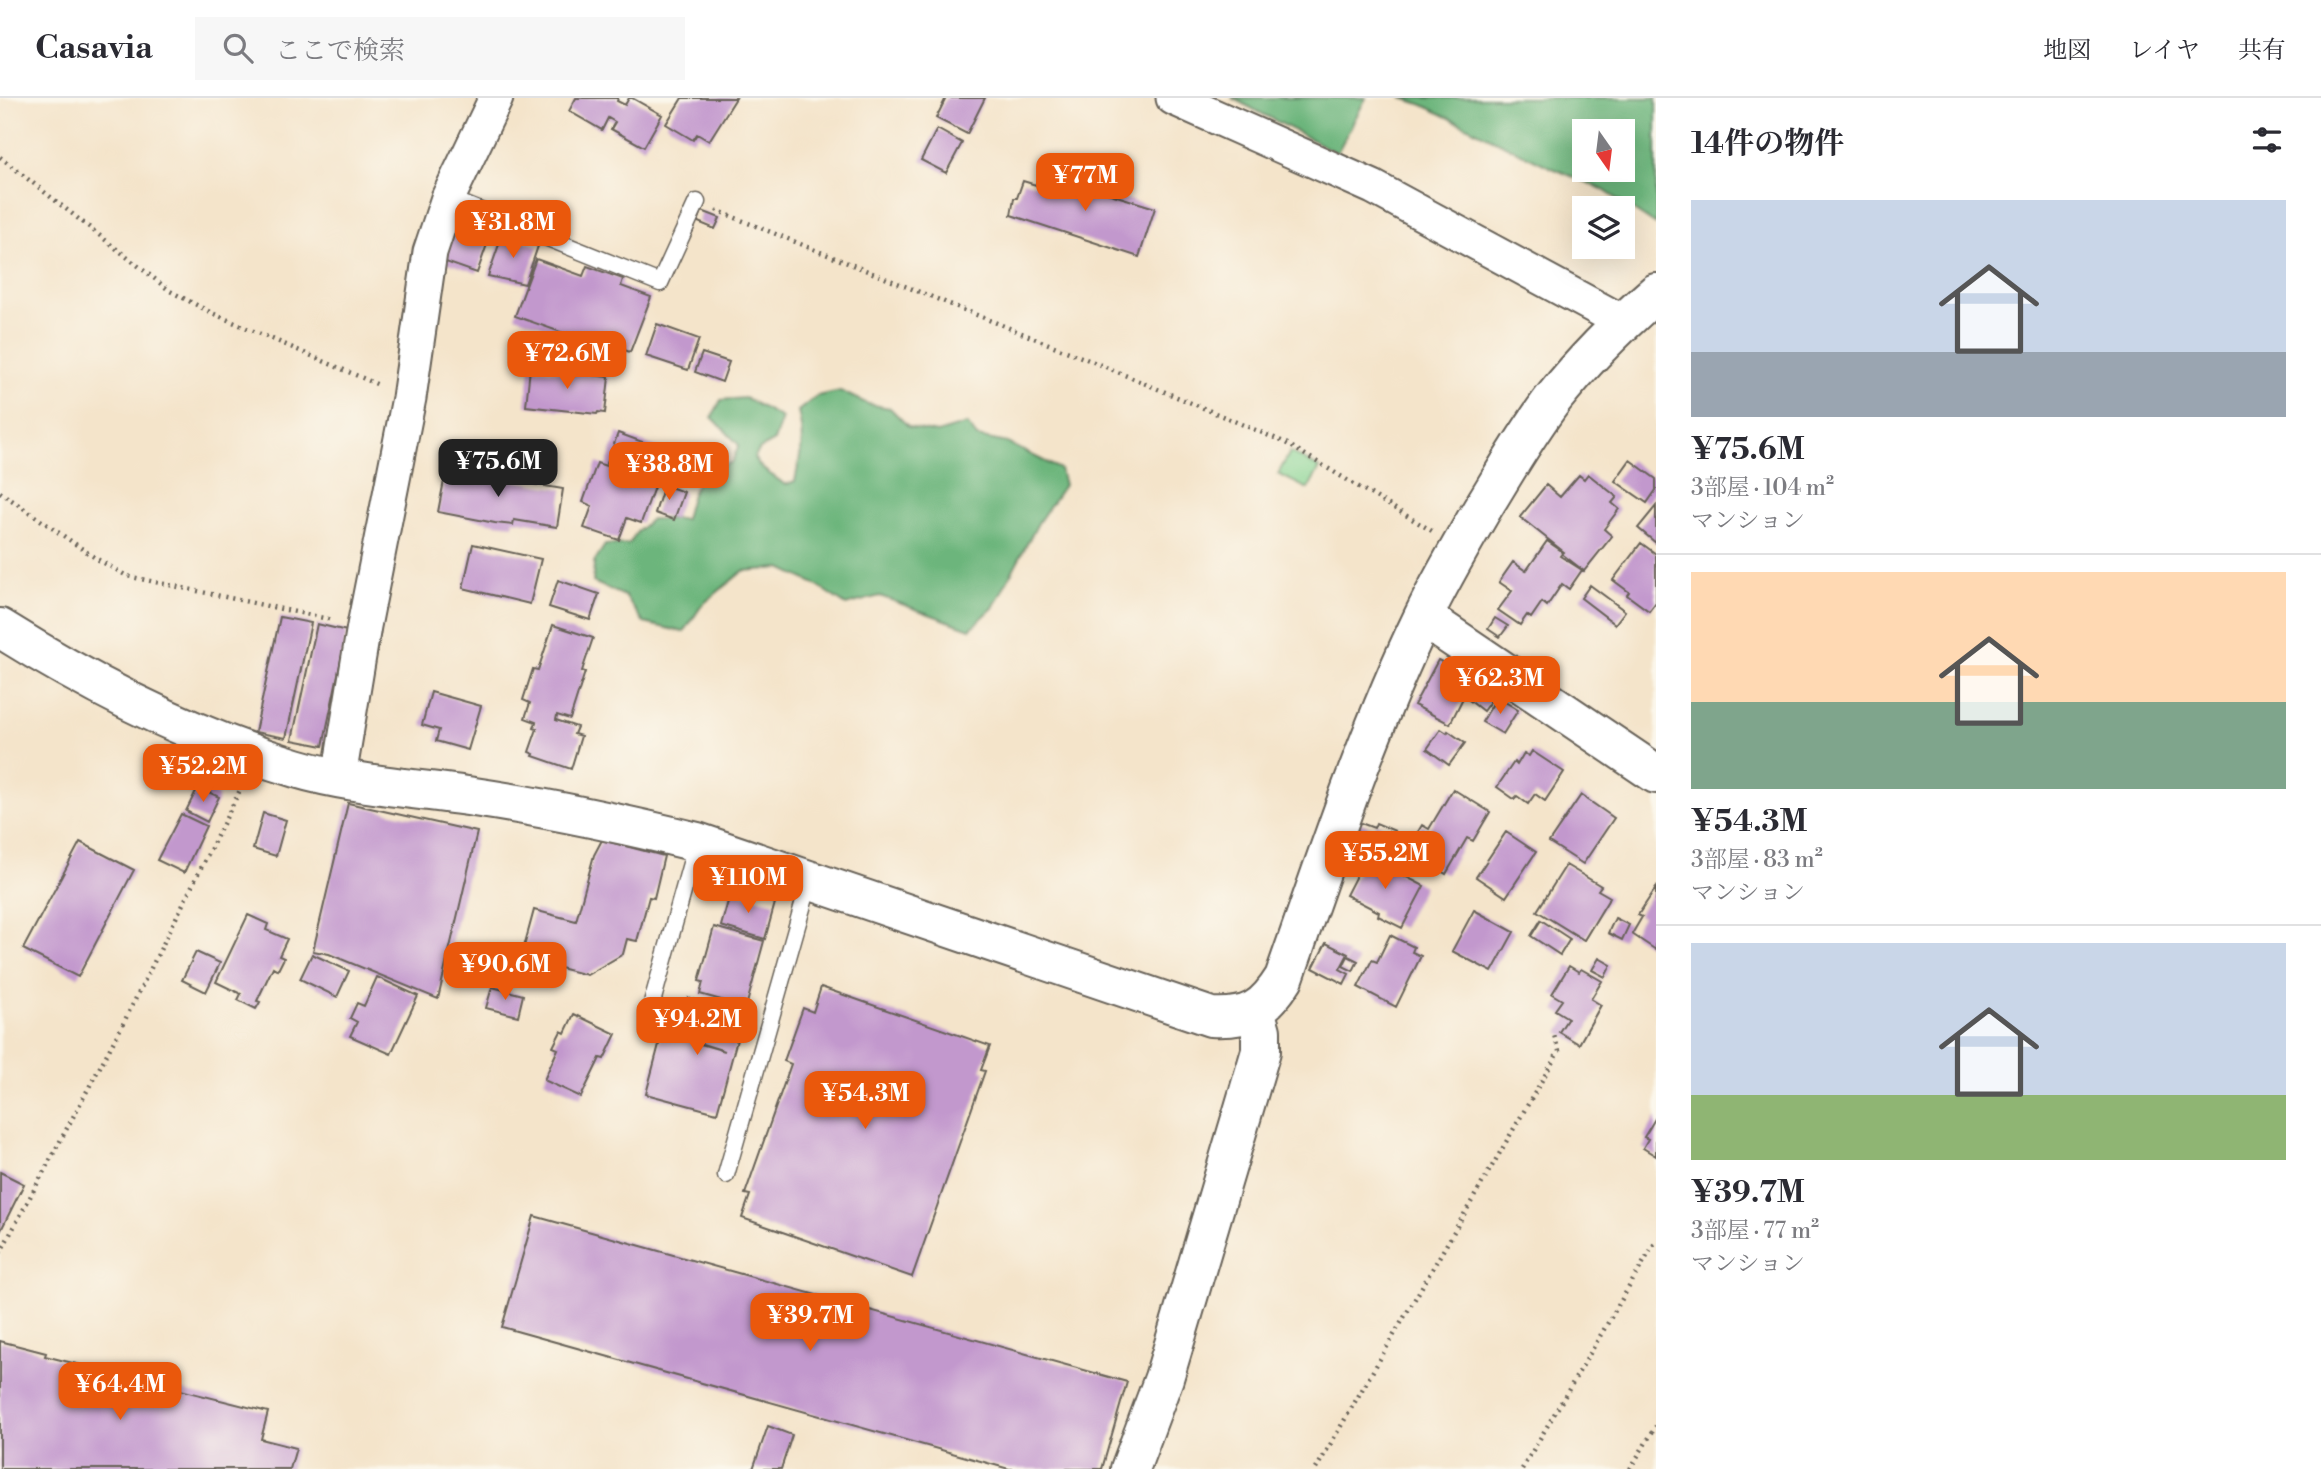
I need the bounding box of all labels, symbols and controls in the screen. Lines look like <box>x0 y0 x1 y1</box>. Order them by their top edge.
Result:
search box <box>195 17 685 80</box>
text: Casavia <box>35 28 153 69</box>
icon: search <box>219 29 257 67</box>
text: ここで検索 <box>275 35 405 67</box>
text: 地図 <box>2043 36 2091 66</box>
text: レイヤ <box>2129 36 2200 66</box>
text: 共有 <box>2238 36 2286 66</box>
north arrow <box>1572 119 1634 182</box>
map controls <box>1572 119 1635 259</box>
icon: filters <box>2248 121 2286 159</box>
text: 14件の物件 <box>1691 125 1844 163</box>
pin: ¥77M <box>1044 153 1126 213</box>
text: ¥77M <box>1052 162 1118 190</box>
button: layers <box>1572 196 1635 259</box>
pin: ¥31.8M <box>456 200 570 260</box>
text: ¥31.8M <box>471 209 555 237</box>
icon: home <box>1926 246 2052 372</box>
pin: ¥72.6M <box>510 331 624 391</box>
text: ¥72.6M <box>523 340 611 368</box>
text: ¥75.6M <box>1691 431 1805 469</box>
pin: ¥75.6M <box>441 440 555 499</box>
pin: ¥38.8M <box>612 442 726 502</box>
text: ¥75.6M <box>454 448 542 476</box>
text: ¥38.8M <box>625 451 713 479</box>
text: 3部屋 · 104 m² <box>1691 474 1834 502</box>
text: マンション <box>1691 507 1805 535</box>
icon: home <box>1926 618 2052 744</box>
pin: ¥62.3M <box>1443 656 1557 716</box>
text: ¥62.3M <box>1456 665 1544 693</box>
pin: ¥52.2M <box>146 744 260 804</box>
text: ¥52.2M <box>159 753 247 781</box>
text: ¥54.3M <box>1691 803 1807 841</box>
pin: ¥55.2M <box>1328 832 1442 891</box>
text: ¥55.2M <box>1341 840 1429 868</box>
text: 3部屋 · 83 m² <box>1691 846 1823 874</box>
pin: ¥110M <box>699 856 797 915</box>
text: ¥110M <box>709 864 787 892</box>
text: マンション <box>1691 879 1805 907</box>
pin: ¥90.6M <box>448 942 562 1002</box>
text: ¥90.6M <box>460 951 550 979</box>
icon: home <box>1926 989 2052 1115</box>
pin: ¥94.2M <box>640 998 754 1057</box>
text: ¥94.2M <box>652 1006 742 1034</box>
pin: ¥54.3M <box>808 1072 922 1131</box>
text: ¥54.3M <box>820 1080 910 1108</box>
text: ¥39.7M <box>1691 1174 1805 1212</box>
text: 3部屋 · 77 m² <box>1691 1217 1819 1245</box>
text: マンション <box>1691 1250 1805 1278</box>
pin: ¥39.7M <box>753 1294 867 1353</box>
text: ¥39.7M <box>766 1302 854 1330</box>
pin: ¥64.4M <box>63 1362 177 1422</box>
text: ¥64.4M <box>74 1371 166 1399</box>

